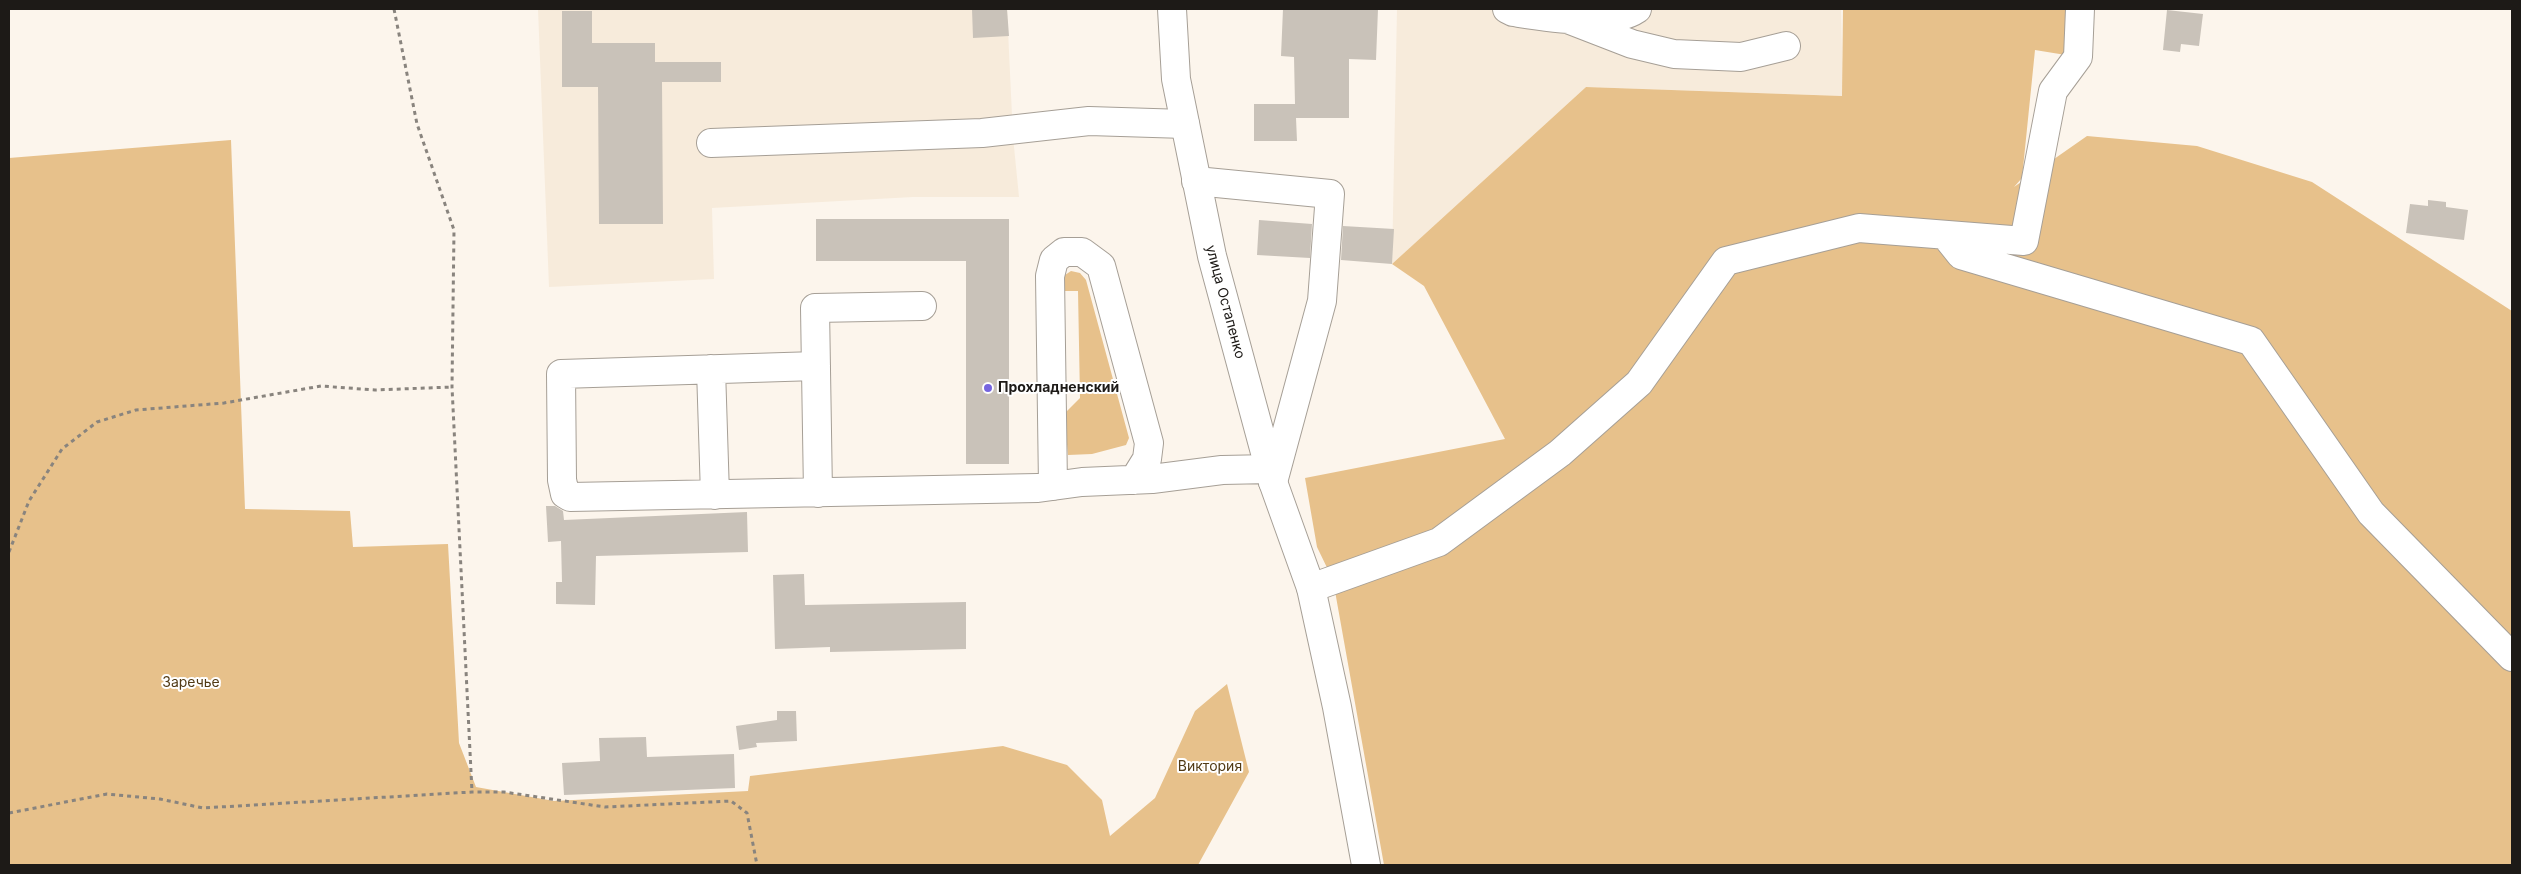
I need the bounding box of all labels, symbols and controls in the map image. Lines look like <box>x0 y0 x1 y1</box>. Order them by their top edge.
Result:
street label: улица Остапенко <box>1202 243 1248 361</box>
place label: Прохладненский <box>998 380 1119 396</box>
marker: Прохладненский <box>982 382 994 394</box>
park label: Заречье <box>162 675 220 691</box>
park label: Виктория <box>1178 759 1242 775</box>

